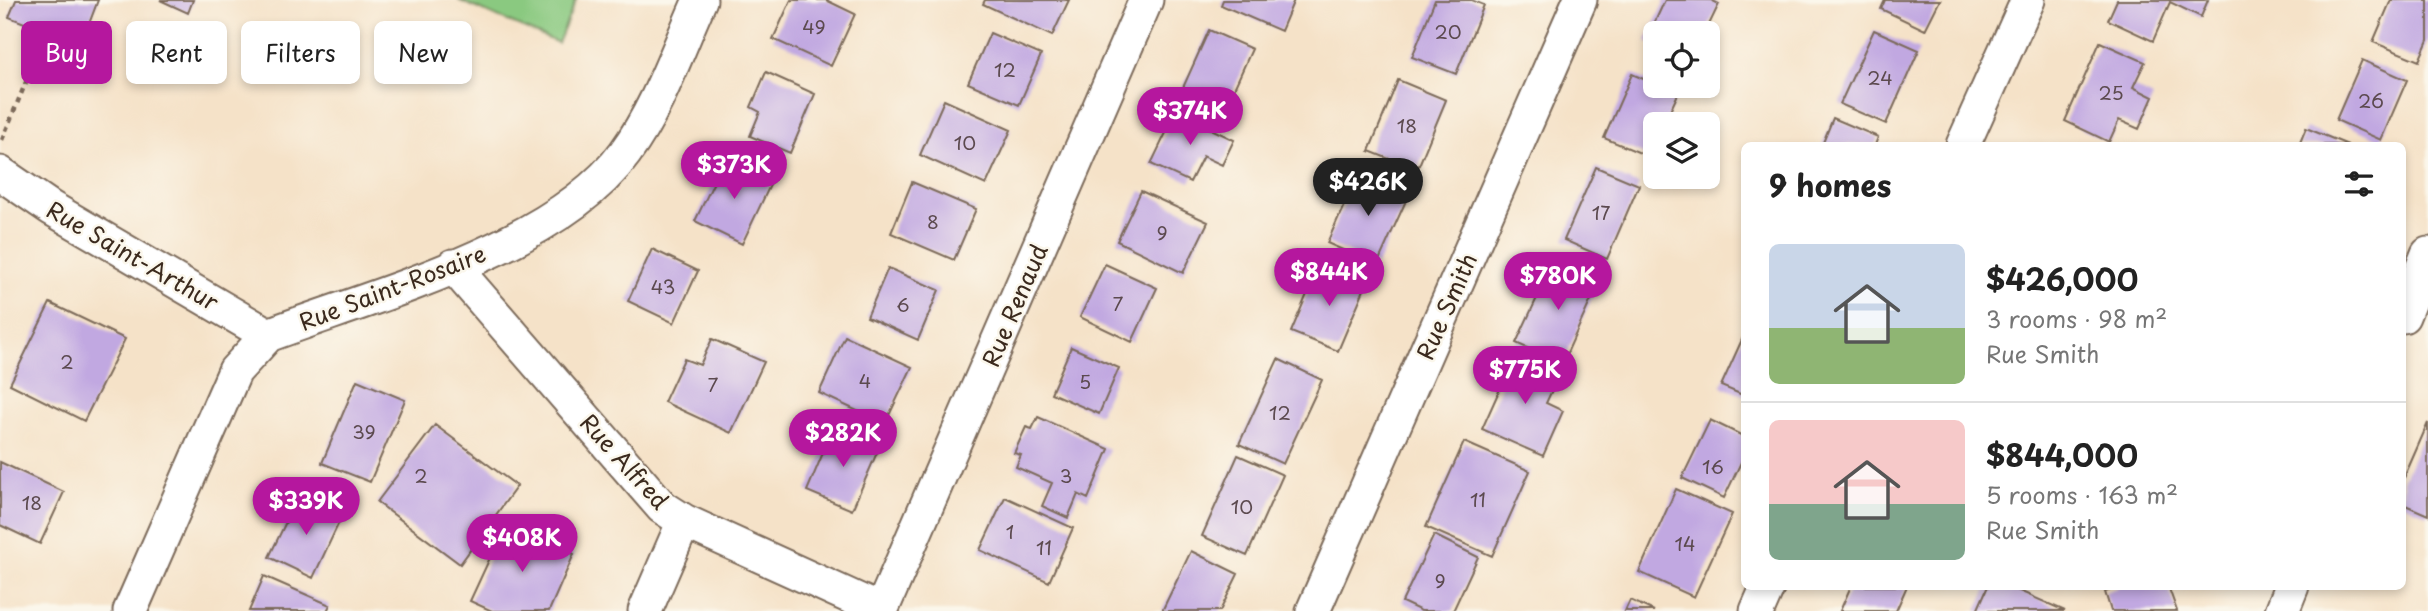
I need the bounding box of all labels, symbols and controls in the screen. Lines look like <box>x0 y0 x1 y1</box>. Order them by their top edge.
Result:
house number: 49 <box>802 12 826 40</box>
house number: 20 <box>1434 17 1462 45</box>
chip: Buy <box>21 21 112 84</box>
chip: Rent <box>126 21 227 84</box>
chip: Filters <box>241 21 360 84</box>
chip: New <box>374 21 472 84</box>
map controls <box>1643 21 1720 189</box>
button: locate <box>1643 21 1720 98</box>
house number: 12 <box>994 55 1016 83</box>
house number: 24 <box>1867 63 1893 91</box>
house number: 25 <box>2098 78 2124 106</box>
house number: 26 <box>2358 86 2384 114</box>
pin: $374K <box>1141 88 1239 147</box>
text: $374K <box>1153 92 1227 127</box>
house number: 18 <box>1397 111 1417 139</box>
button: layers <box>1643 112 1720 189</box>
house number: 10 <box>954 128 976 156</box>
pin: $373K <box>685 142 783 201</box>
text: $373K <box>697 146 771 181</box>
pin: $426K <box>1319 158 1417 218</box>
text: 9 homes <box>1769 162 1891 207</box>
text: $426K <box>1329 163 1407 198</box>
icon: filters <box>2340 165 2378 203</box>
street label: Rue Saint-Arthur <box>41 192 226 319</box>
house number: 17 <box>1592 198 1610 226</box>
house number: 8 <box>927 207 939 235</box>
house number: 9 <box>1156 218 1168 246</box>
street label: Rue Saint-Rosaire <box>294 235 490 339</box>
street label: Rue Renaud <box>972 238 1056 372</box>
street label: Rue Smith <box>1407 247 1485 365</box>
pin: $844K <box>1280 248 1378 308</box>
pin: $780K <box>1509 252 1607 312</box>
text: $844K <box>1290 253 1368 288</box>
text: $426,000 <box>1986 256 2138 301</box>
text: $780K <box>1520 257 1596 292</box>
house number: 43 <box>651 272 675 300</box>
icon: home <box>1825 272 1909 356</box>
house number: 7 <box>1113 289 1124 317</box>
house number: 6 <box>896 290 910 318</box>
text: 3 rooms · 98 m² <box>1986 301 2167 336</box>
text: Rue Smith <box>1986 336 2099 371</box>
pin: $775K <box>1476 346 1574 406</box>
house number: 2 <box>60 347 74 375</box>
text: $775K <box>1489 351 1561 386</box>
house number: 4 <box>859 366 871 394</box>
house number: 5 <box>1079 367 1091 395</box>
house number: 7 <box>708 370 719 398</box>
house number: 12 <box>1269 398 1291 426</box>
street label: Rue Alfred <box>572 405 678 517</box>
pin: $282K <box>794 410 892 469</box>
text: $282K <box>805 414 881 449</box>
house number: 39 <box>352 417 376 445</box>
text: $844,000 <box>1986 432 2138 477</box>
icon: home <box>1825 448 1909 532</box>
house number: 16 <box>1702 452 1724 480</box>
house number: 2 <box>414 461 428 489</box>
house number: 3 <box>1060 461 1072 489</box>
pin: $339K <box>257 477 355 537</box>
text: 5 rooms · 163 m² <box>1986 477 2178 512</box>
text: $339K <box>269 482 343 517</box>
house number: 11 <box>1470 485 1486 513</box>
house number: 18 <box>22 488 42 516</box>
house number: 10 <box>1231 492 1253 520</box>
text: Rue Smith <box>1986 512 2099 547</box>
pin: $408K <box>473 514 571 574</box>
house number: 1 <box>1006 517 1014 545</box>
text: $408K <box>482 519 562 554</box>
house number: 14 <box>1674 529 1696 557</box>
house number: 11 <box>1036 533 1052 561</box>
house number: 9 <box>1434 566 1446 594</box>

